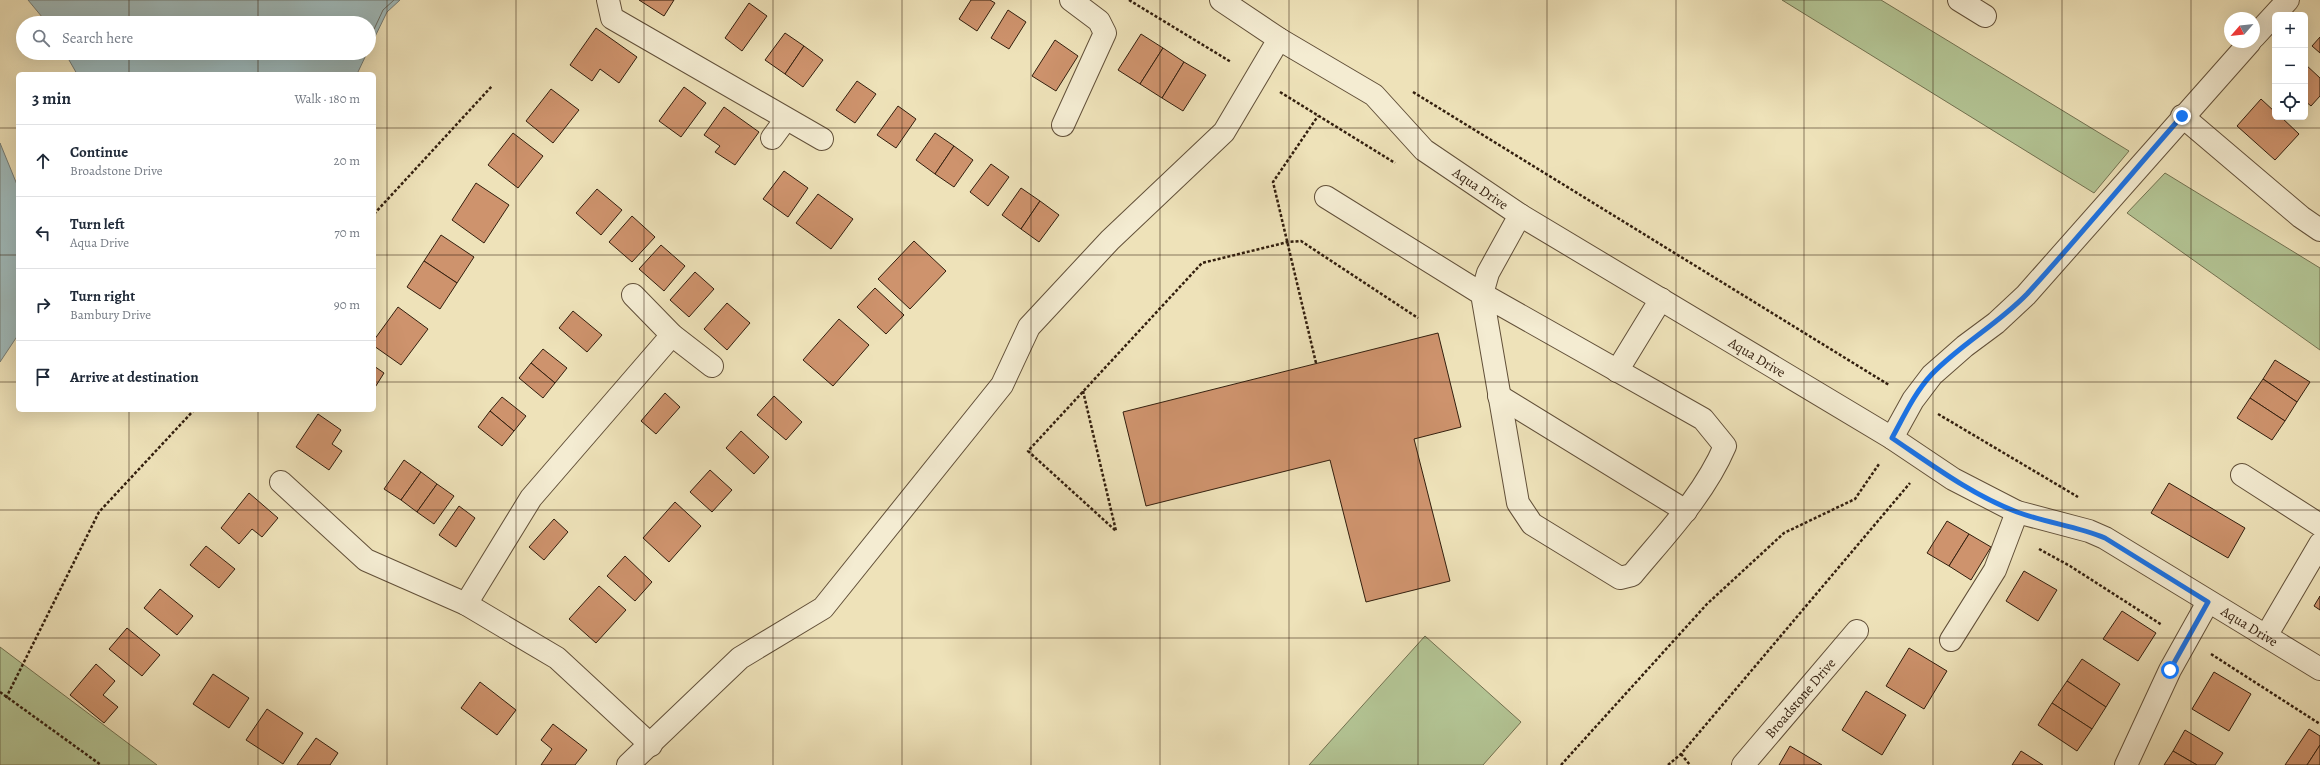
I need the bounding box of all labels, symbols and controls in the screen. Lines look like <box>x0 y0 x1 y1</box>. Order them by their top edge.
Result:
north arrow <box>2224 12 2260 48</box>
map controls <box>2272 12 2308 120</box>
button: + <box>2272 12 2308 48</box>
search box <box>16 16 376 60</box>
icon: search <box>30 27 52 49</box>
text: Search here <box>62 28 133 48</box>
button: − <box>2272 48 2308 84</box>
button: locate <box>2272 84 2308 120</box>
text: 3 min <box>32 87 71 110</box>
text: Walk · 180 m <box>294 90 360 107</box>
route end <box>2173 107 2191 125</box>
text: Continue <box>70 142 128 162</box>
icon: ahead <box>32 150 54 172</box>
text: 20 m <box>334 152 360 169</box>
text: Broadstone Drive <box>70 162 163 179</box>
street label: Aqua Drive <box>1448 163 1512 215</box>
text: Turn left <box>70 214 125 234</box>
icon: left <box>32 222 54 244</box>
text: 70 m <box>334 224 360 241</box>
text: Aqua Drive <box>70 234 129 251</box>
text: Turn right <box>70 286 135 306</box>
icon: right <box>32 294 54 316</box>
text: 90 m <box>334 296 360 313</box>
text: Bambury Drive <box>70 306 151 323</box>
street label: Aqua Drive <box>1724 333 1789 382</box>
icon: arrive <box>32 366 54 388</box>
text: Arrive at destination <box>70 367 199 387</box>
street label: Aqua Drive <box>2216 601 2281 651</box>
street label: Broadstone Drive <box>1761 654 1840 743</box>
route start <box>2161 661 2179 679</box>

